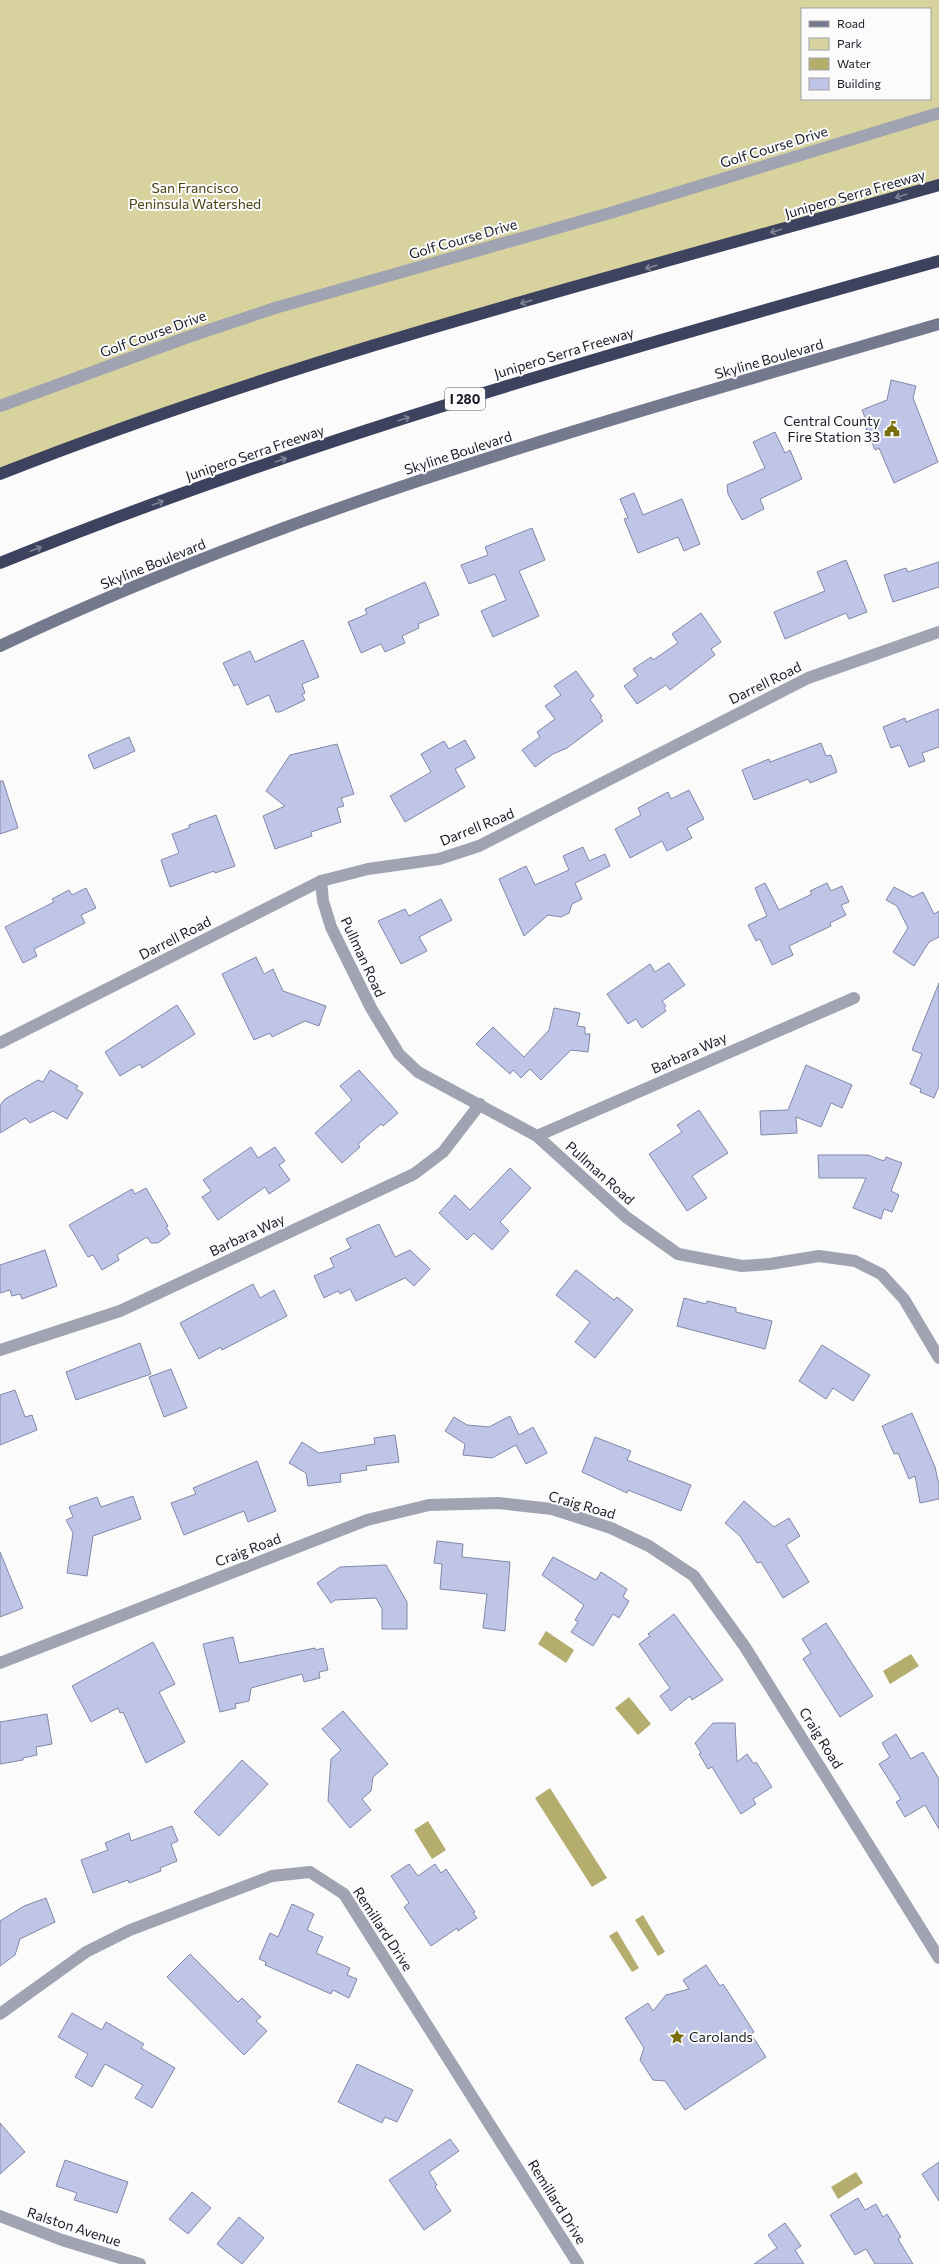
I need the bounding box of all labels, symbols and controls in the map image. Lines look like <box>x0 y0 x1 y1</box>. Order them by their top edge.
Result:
legend <box>801 8 931 100</box>
text: Road <box>837 16 865 30</box>
text: Park <box>837 36 863 50</box>
text: Water <box>837 56 871 70</box>
text: Building <box>837 76 881 90</box>
street label: Golf Course Drive <box>718 122 830 171</box>
street label: Junipero Serra Freeway <box>783 165 927 222</box>
park label: San Francisco Peninsula Watershed <box>129 179 261 212</box>
one-way arrow <box>895 193 908 200</box>
street label: Golf Course Drive <box>407 215 519 262</box>
one-way arrow <box>770 228 783 235</box>
one-way arrow <box>645 263 658 271</box>
one-way arrow <box>520 299 533 306</box>
street label: Golf Course Drive <box>97 306 208 361</box>
street label: Junipero Serra Freeway <box>492 323 636 382</box>
street label: Skyline Boulevard <box>713 335 825 382</box>
road number: I 280 <box>445 388 485 410</box>
place label: Central County Fire Station 33 <box>783 412 880 445</box>
one-way arrow <box>397 415 410 422</box>
public building icon: Central County Fire Station 33 <box>883 420 901 438</box>
street label: Junipero Serra Freeway <box>183 421 326 484</box>
street label: Skyline Boulevard <box>402 427 514 478</box>
one-way arrow <box>274 456 287 463</box>
one-way arrow <box>151 499 163 507</box>
street label: Skyline Boulevard <box>98 535 208 592</box>
one-way arrow <box>30 545 42 553</box>
street label: Darrell Road <box>726 658 804 707</box>
street label: Darrell Road <box>437 804 516 849</box>
street label: Darrell Road <box>136 912 214 963</box>
street label: Pullman Road <box>337 914 389 1000</box>
street label: Barbara Way <box>648 1028 729 1077</box>
street label: Pullman Road <box>562 1137 638 1208</box>
street label: Barbara Way <box>207 1210 287 1259</box>
street label: Craig Road <box>547 1487 618 1522</box>
street label: Craig Road <box>213 1529 283 1570</box>
street label: Craig Road <box>796 1704 847 1771</box>
street label: Remillard Drive <box>350 1884 417 1974</box>
place icon: Carolands <box>668 2028 686 2046</box>
place label: Carolands <box>689 2028 753 2045</box>
street label: Remillard Drive <box>525 2156 590 2247</box>
street label: Ralston Avenue <box>25 2203 123 2250</box>

